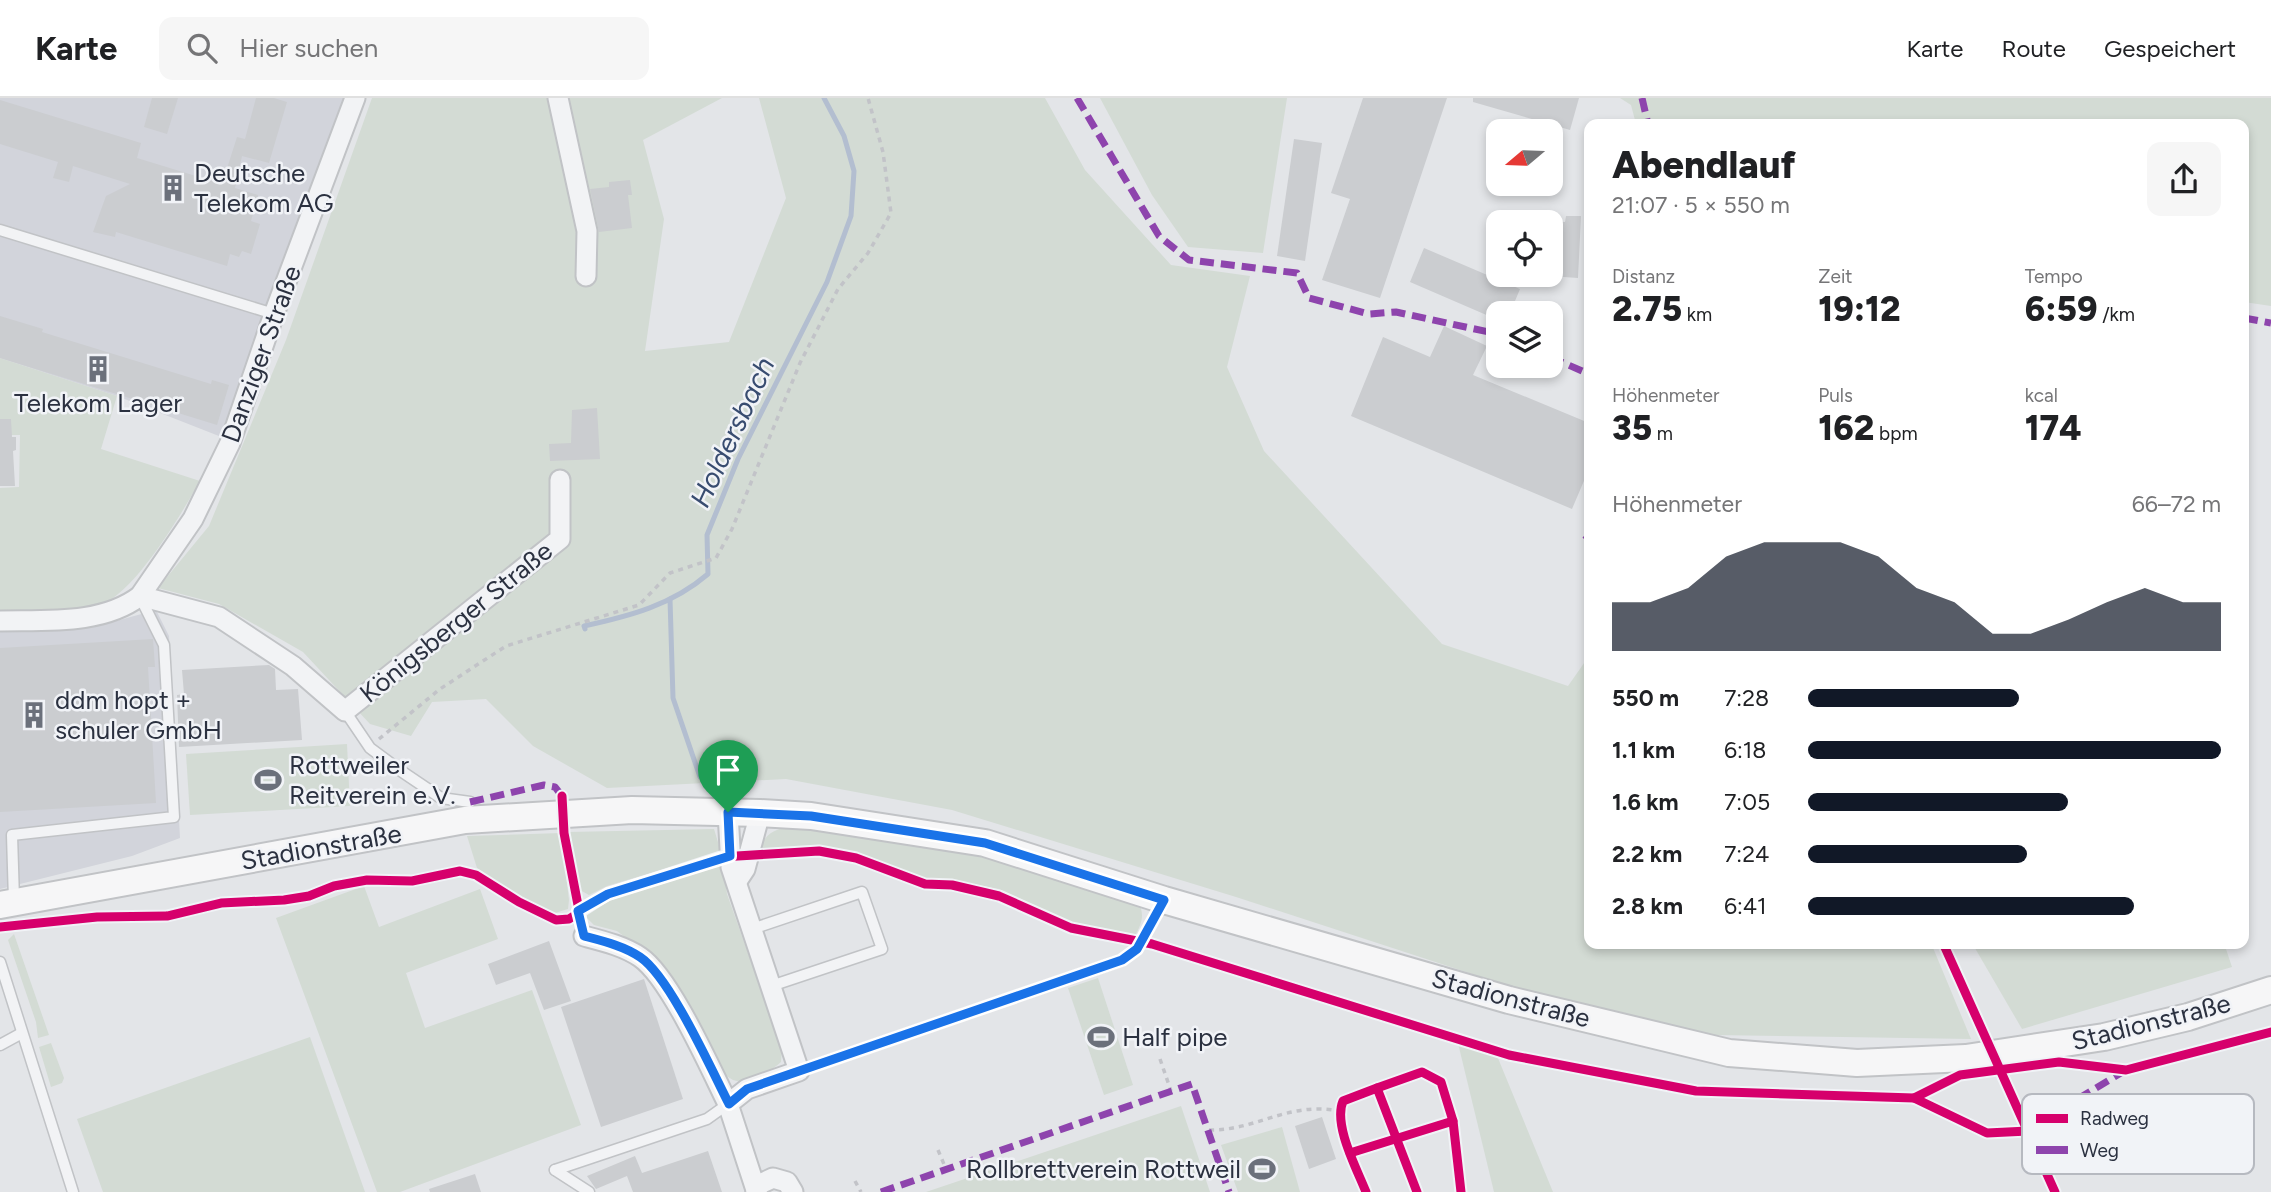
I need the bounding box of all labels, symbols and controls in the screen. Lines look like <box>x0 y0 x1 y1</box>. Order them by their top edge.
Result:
search box <box>159 17 649 80</box>
text: Karte <box>35 29 117 68</box>
icon: search <box>183 29 221 67</box>
text: Hier suchen <box>239 32 378 64</box>
text: Karte <box>1907 34 1963 63</box>
text: Route <box>2001 34 2066 63</box>
text: Gespeichert <box>2104 34 2236 63</box>
north arrow <box>1486 119 1563 196</box>
map controls <box>1486 119 1563 378</box>
text: Abendlauf <box>1612 142 1796 188</box>
button: share <box>2147 142 2221 216</box>
place label: Deutsche Telekom AG <box>194 157 334 219</box>
building icon: Deutsche Telekom AG <box>158 173 188 203</box>
text: 21:07 · 5 × 550 m <box>1612 191 1790 219</box>
button: locate <box>1486 210 1563 287</box>
street label: Danziger Straße <box>214 261 308 447</box>
text: Distanz <box>1612 265 1675 288</box>
text: Zeit <box>1818 265 1852 288</box>
text: Tempo <box>2025 265 2083 288</box>
text: 2.75 <box>1612 288 1682 330</box>
text: 19:12 <box>1818 288 1901 330</box>
text: 6:59 <box>2025 288 2097 330</box>
button: layers <box>1486 301 1563 378</box>
text: km <box>1682 303 1712 326</box>
text: /km <box>2097 303 2135 326</box>
water label: Holdersbach <box>682 352 782 512</box>
building icon: Telekom Lager <box>83 354 113 384</box>
text: Höhenmeter <box>1612 384 1719 407</box>
text: Puls <box>1818 384 1853 407</box>
text: kcal <box>2025 384 2058 407</box>
place label: Telekom Lager <box>14 387 182 419</box>
text: 35 <box>1612 407 1652 449</box>
text: 162 <box>1818 407 1874 449</box>
text: 174 <box>2025 407 2082 449</box>
text: m <box>1652 422 1673 445</box>
text: bpm <box>1874 422 1918 445</box>
text: Höhenmeter <box>1612 490 1742 518</box>
text: 66–72 m <box>2132 490 2221 518</box>
street label: Königsberger Straße <box>353 535 559 709</box>
place label: ddm hopt + schuler GmbH <box>55 684 222 746</box>
text: 550 m <box>1612 684 1679 712</box>
text: 7:28 <box>1724 684 1769 712</box>
building icon: ddm hopt + schuler GmbH <box>19 700 49 730</box>
text: 1.1 km <box>1612 736 1675 764</box>
text: 6:18 <box>1724 736 1766 764</box>
pin <box>698 740 758 812</box>
place label: Rottweiler Reitverein e.V. <box>289 749 456 811</box>
icon: arrive <box>709 751 747 789</box>
sports icon: Rottweiler Reitverein e.V. <box>253 765 283 795</box>
text: 1.6 km <box>1612 788 1679 816</box>
text: 7:05 <box>1724 788 1770 816</box>
street label: Stadionstraße <box>238 817 404 877</box>
text: 2.2 km <box>1612 840 1682 868</box>
text: 7:24 <box>1724 840 1769 868</box>
text: 2.8 km <box>1612 892 1683 920</box>
text: 6:41 <box>1724 892 1767 920</box>
street label: Stadionstraße <box>1428 961 1594 1035</box>
street label: Stadionstraße <box>2068 987 2234 1057</box>
place label: Half pipe <box>1122 1021 1227 1053</box>
sports icon: Half pipe <box>1086 1022 1116 1052</box>
legend <box>2022 1094 2254 1174</box>
text: Radweg <box>2080 1107 2149 1130</box>
text: Weg <box>2080 1139 2119 1162</box>
place label: Rollbrettverein Rottweil <box>966 1153 1241 1185</box>
sports icon: Rollbrettverein Rottweil <box>1247 1154 1277 1184</box>

